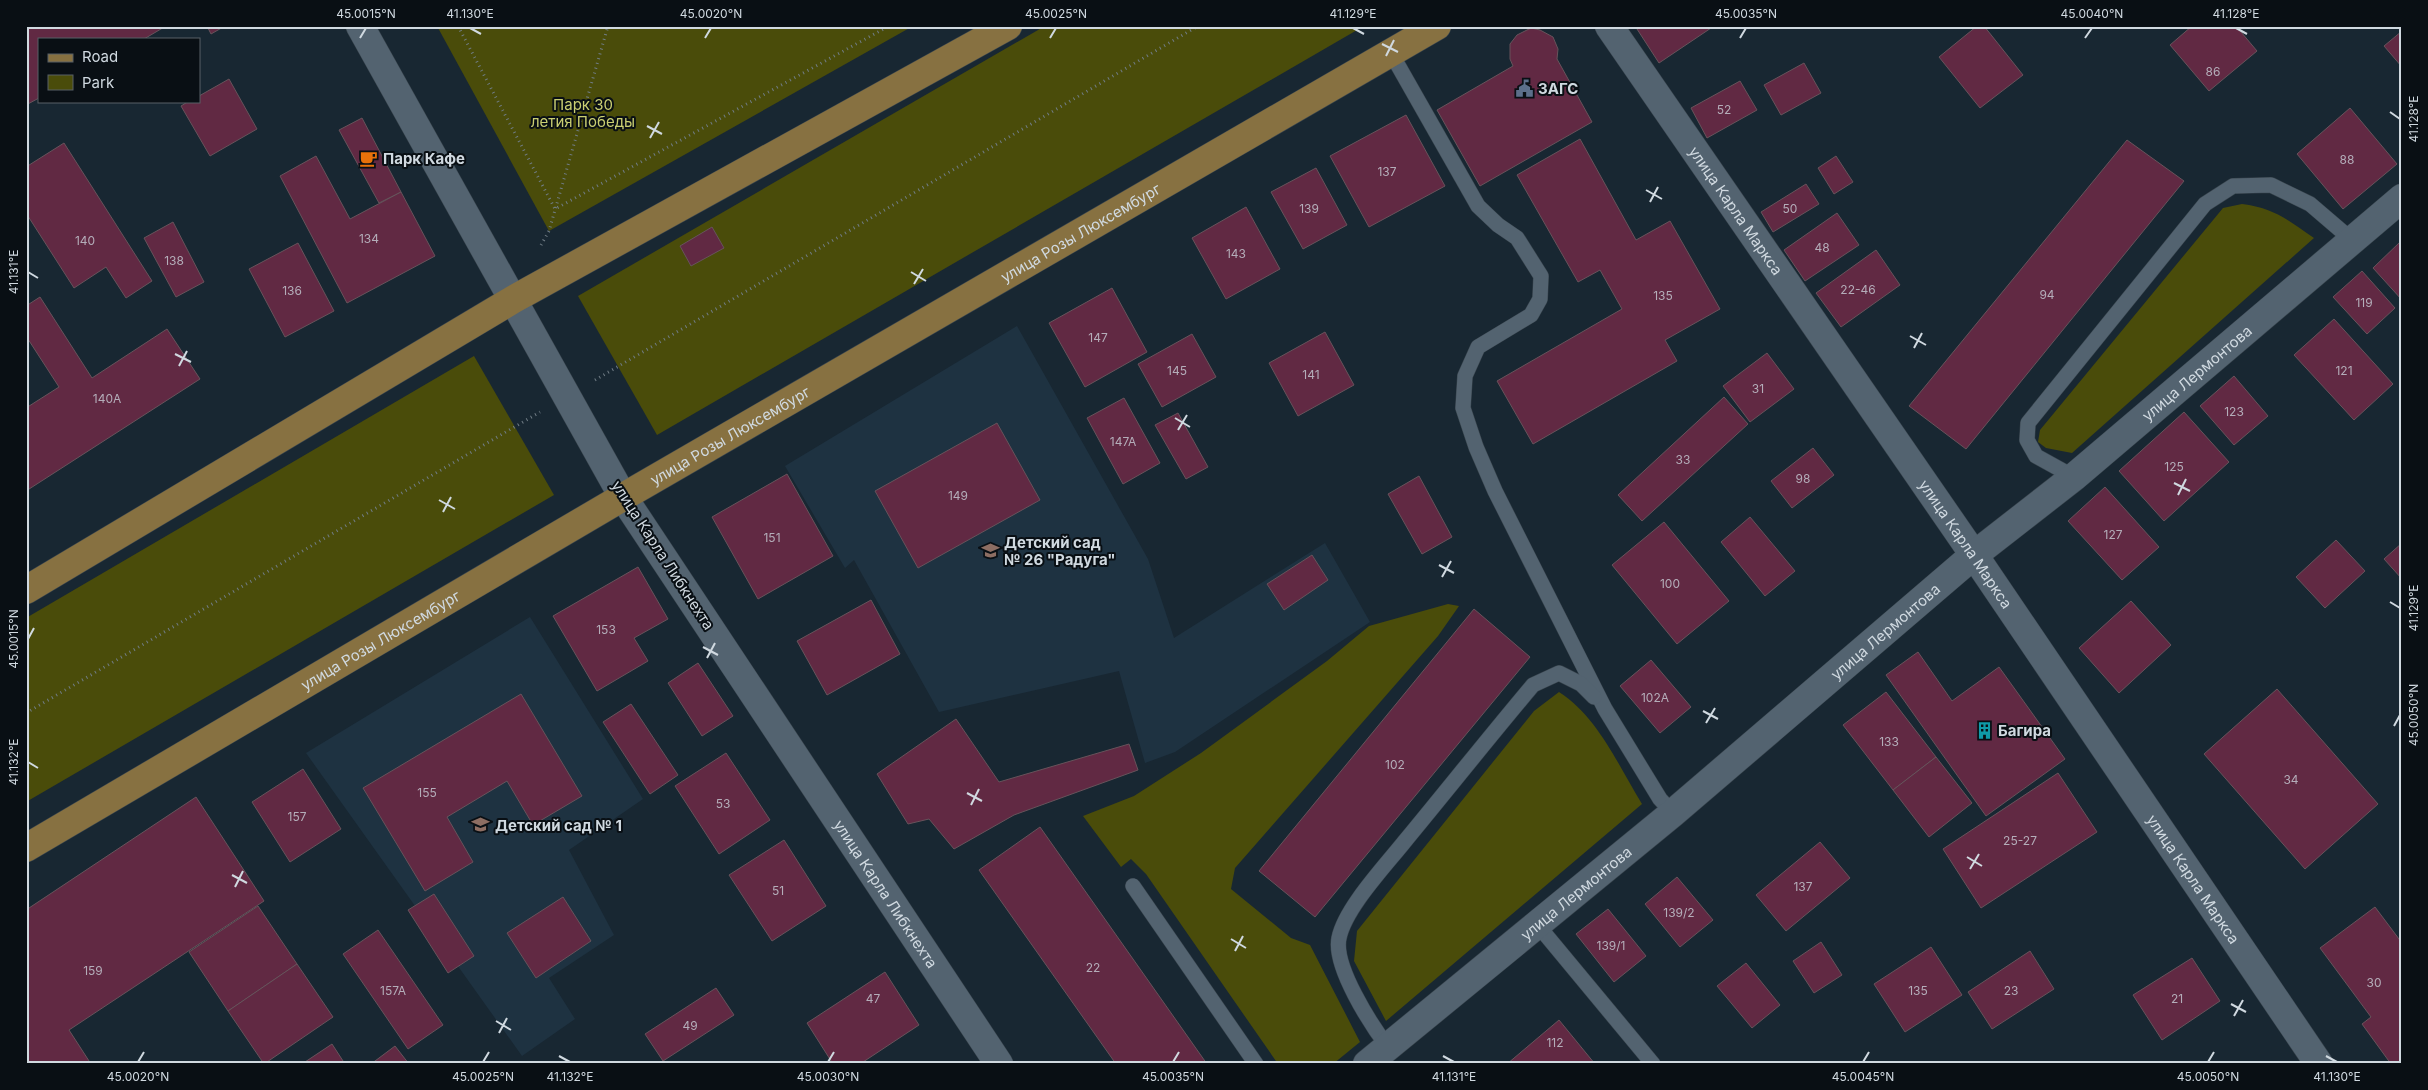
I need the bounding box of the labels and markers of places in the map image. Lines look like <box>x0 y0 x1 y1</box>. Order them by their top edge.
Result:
public building icon: ЗАГС <box>1514 78 1534 98</box>
place label: ЗАГС <box>1538 79 1578 98</box>
cafe icon: Парк Кафе <box>359 148 379 168</box>
place label: Парк Кафе <box>383 149 465 168</box>
place label: Детский сад № 26 "Радуга" <box>1004 533 1116 569</box>
school or university icon: Детский сад № 26 "Радуга" <box>980 541 1000 561</box>
building icon: Багира <box>1974 720 1994 740</box>
place label: Багира <box>1998 721 2051 740</box>
school or university icon: Детский сад № 1 <box>471 815 491 835</box>
place label: Детский сад № 1 <box>495 816 622 835</box>

